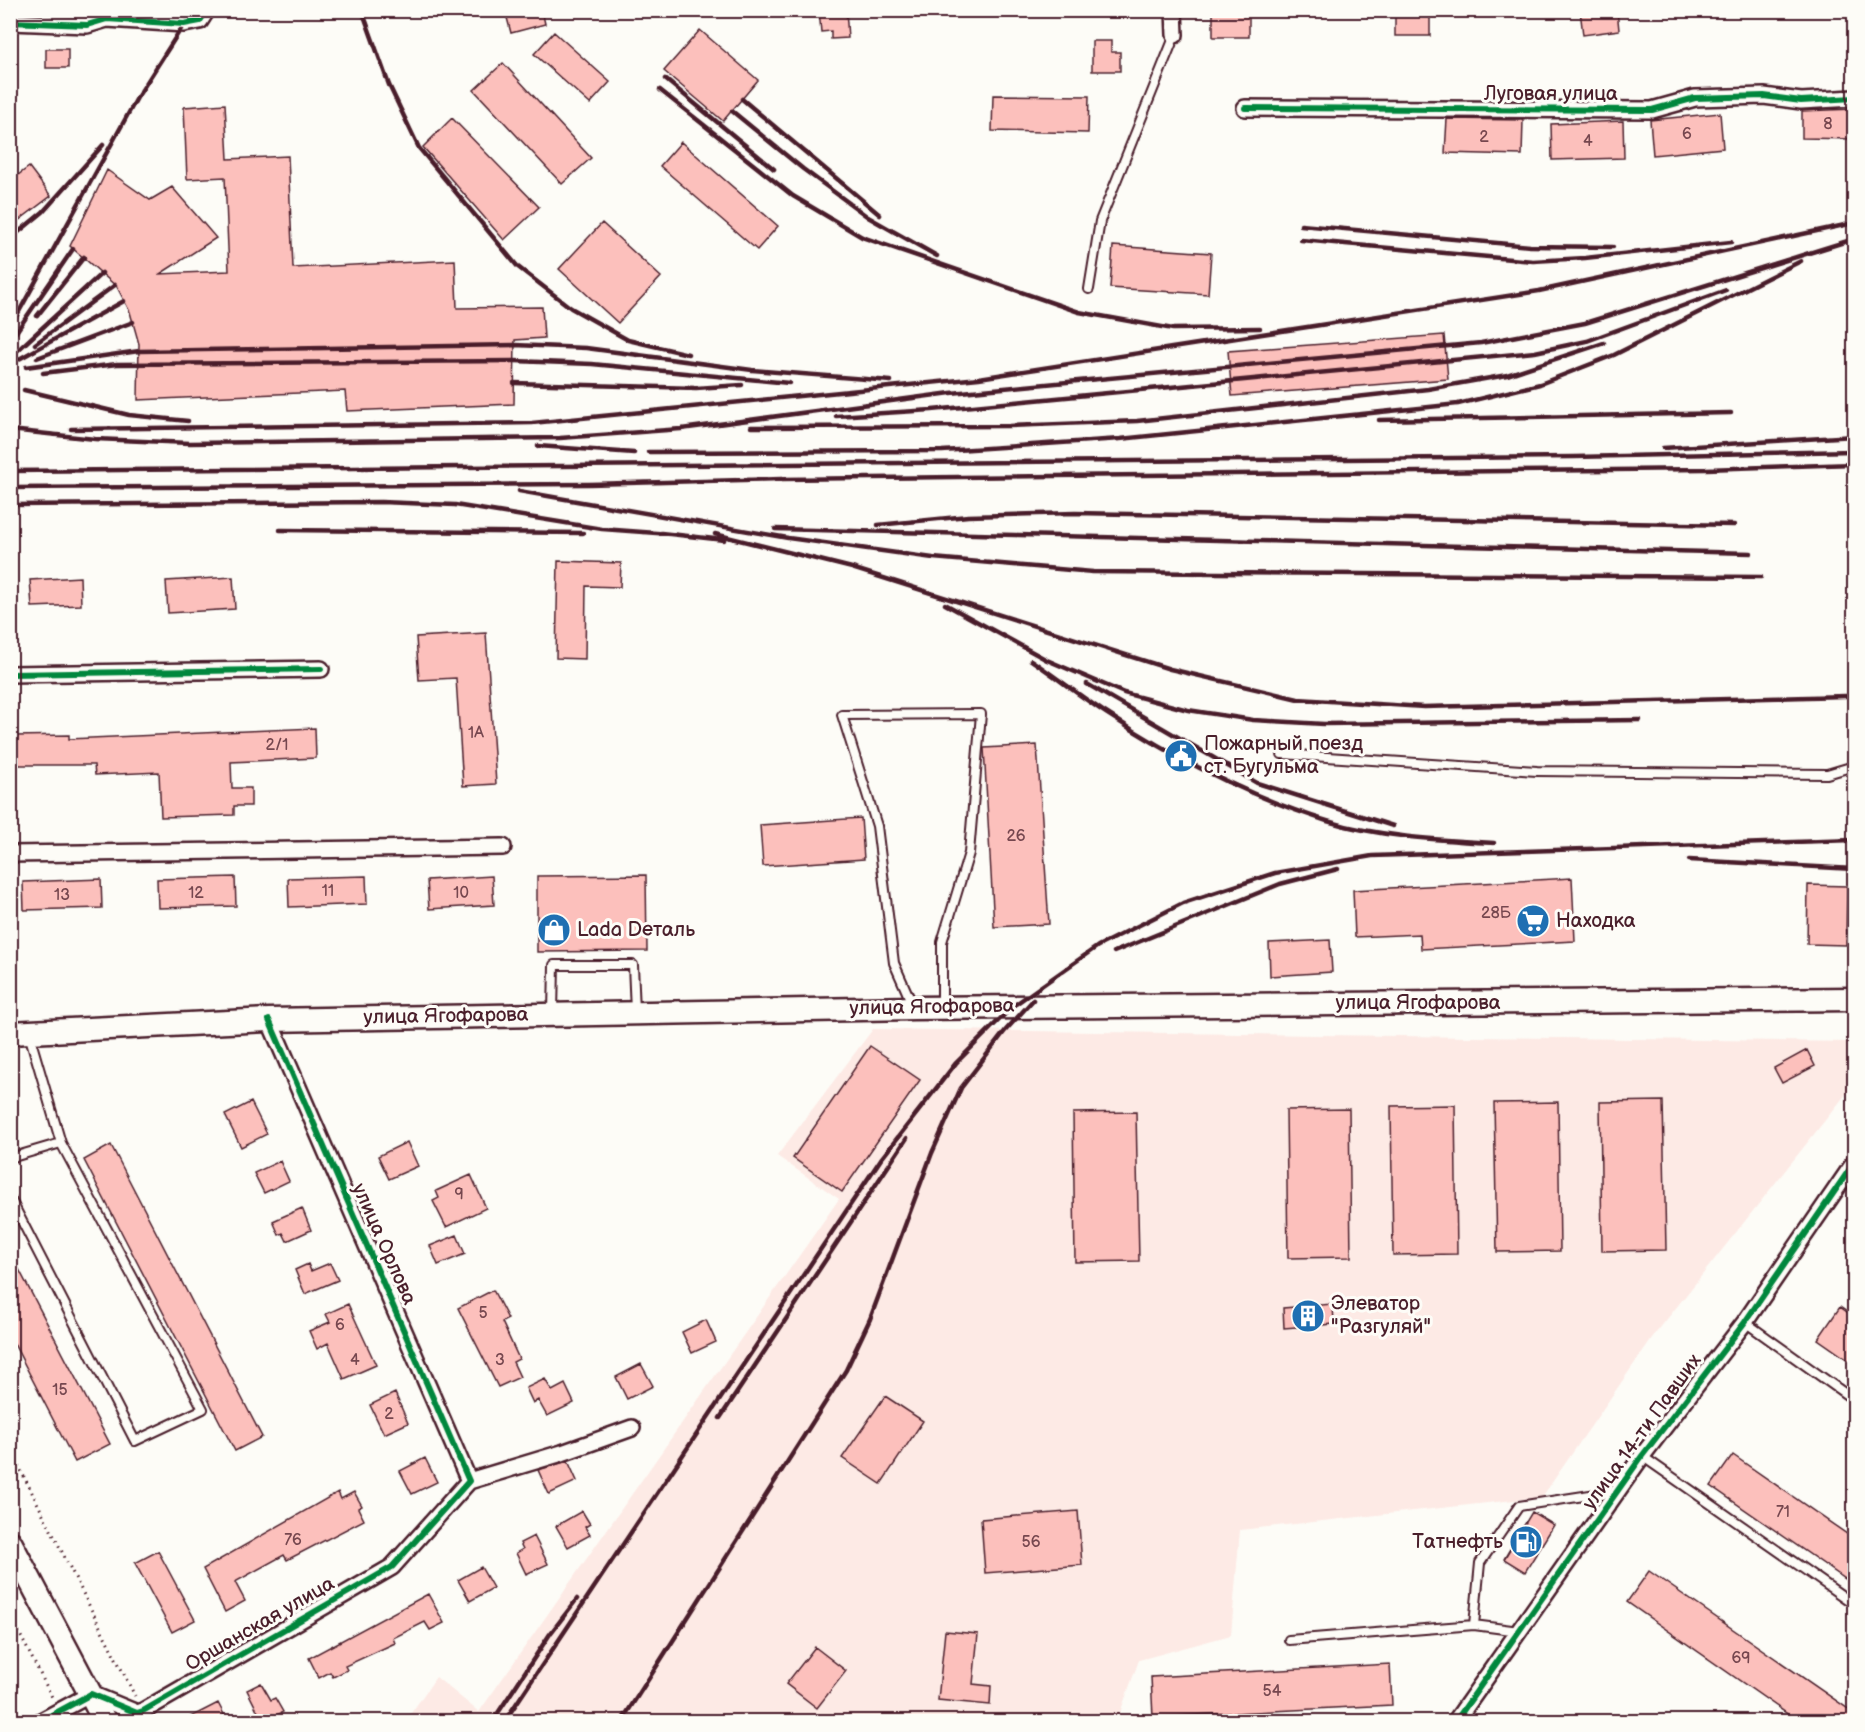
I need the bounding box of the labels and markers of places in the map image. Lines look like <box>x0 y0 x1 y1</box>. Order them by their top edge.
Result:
place label: Пожарный поезд ст. Бугульма <box>1204 732 1363 779</box>
public building icon: Пожарный поезд ст. Бугульма <box>1163 738 1199 774</box>
supermarket icon: Находка <box>1515 903 1551 939</box>
place label: Находка <box>1556 909 1636 933</box>
shop icon: Lada Dеталь <box>536 912 572 948</box>
place label: Lada Dеталь <box>577 918 695 942</box>
place label: Элеватор "Разгуляй" <box>1331 1292 1431 1339</box>
building icon: Элеватор "Разгуляй" <box>1290 1298 1326 1334</box>
fuel station icon: Татнефть <box>1508 1524 1544 1560</box>
place label: Татнефть <box>1412 1530 1503 1554</box>

